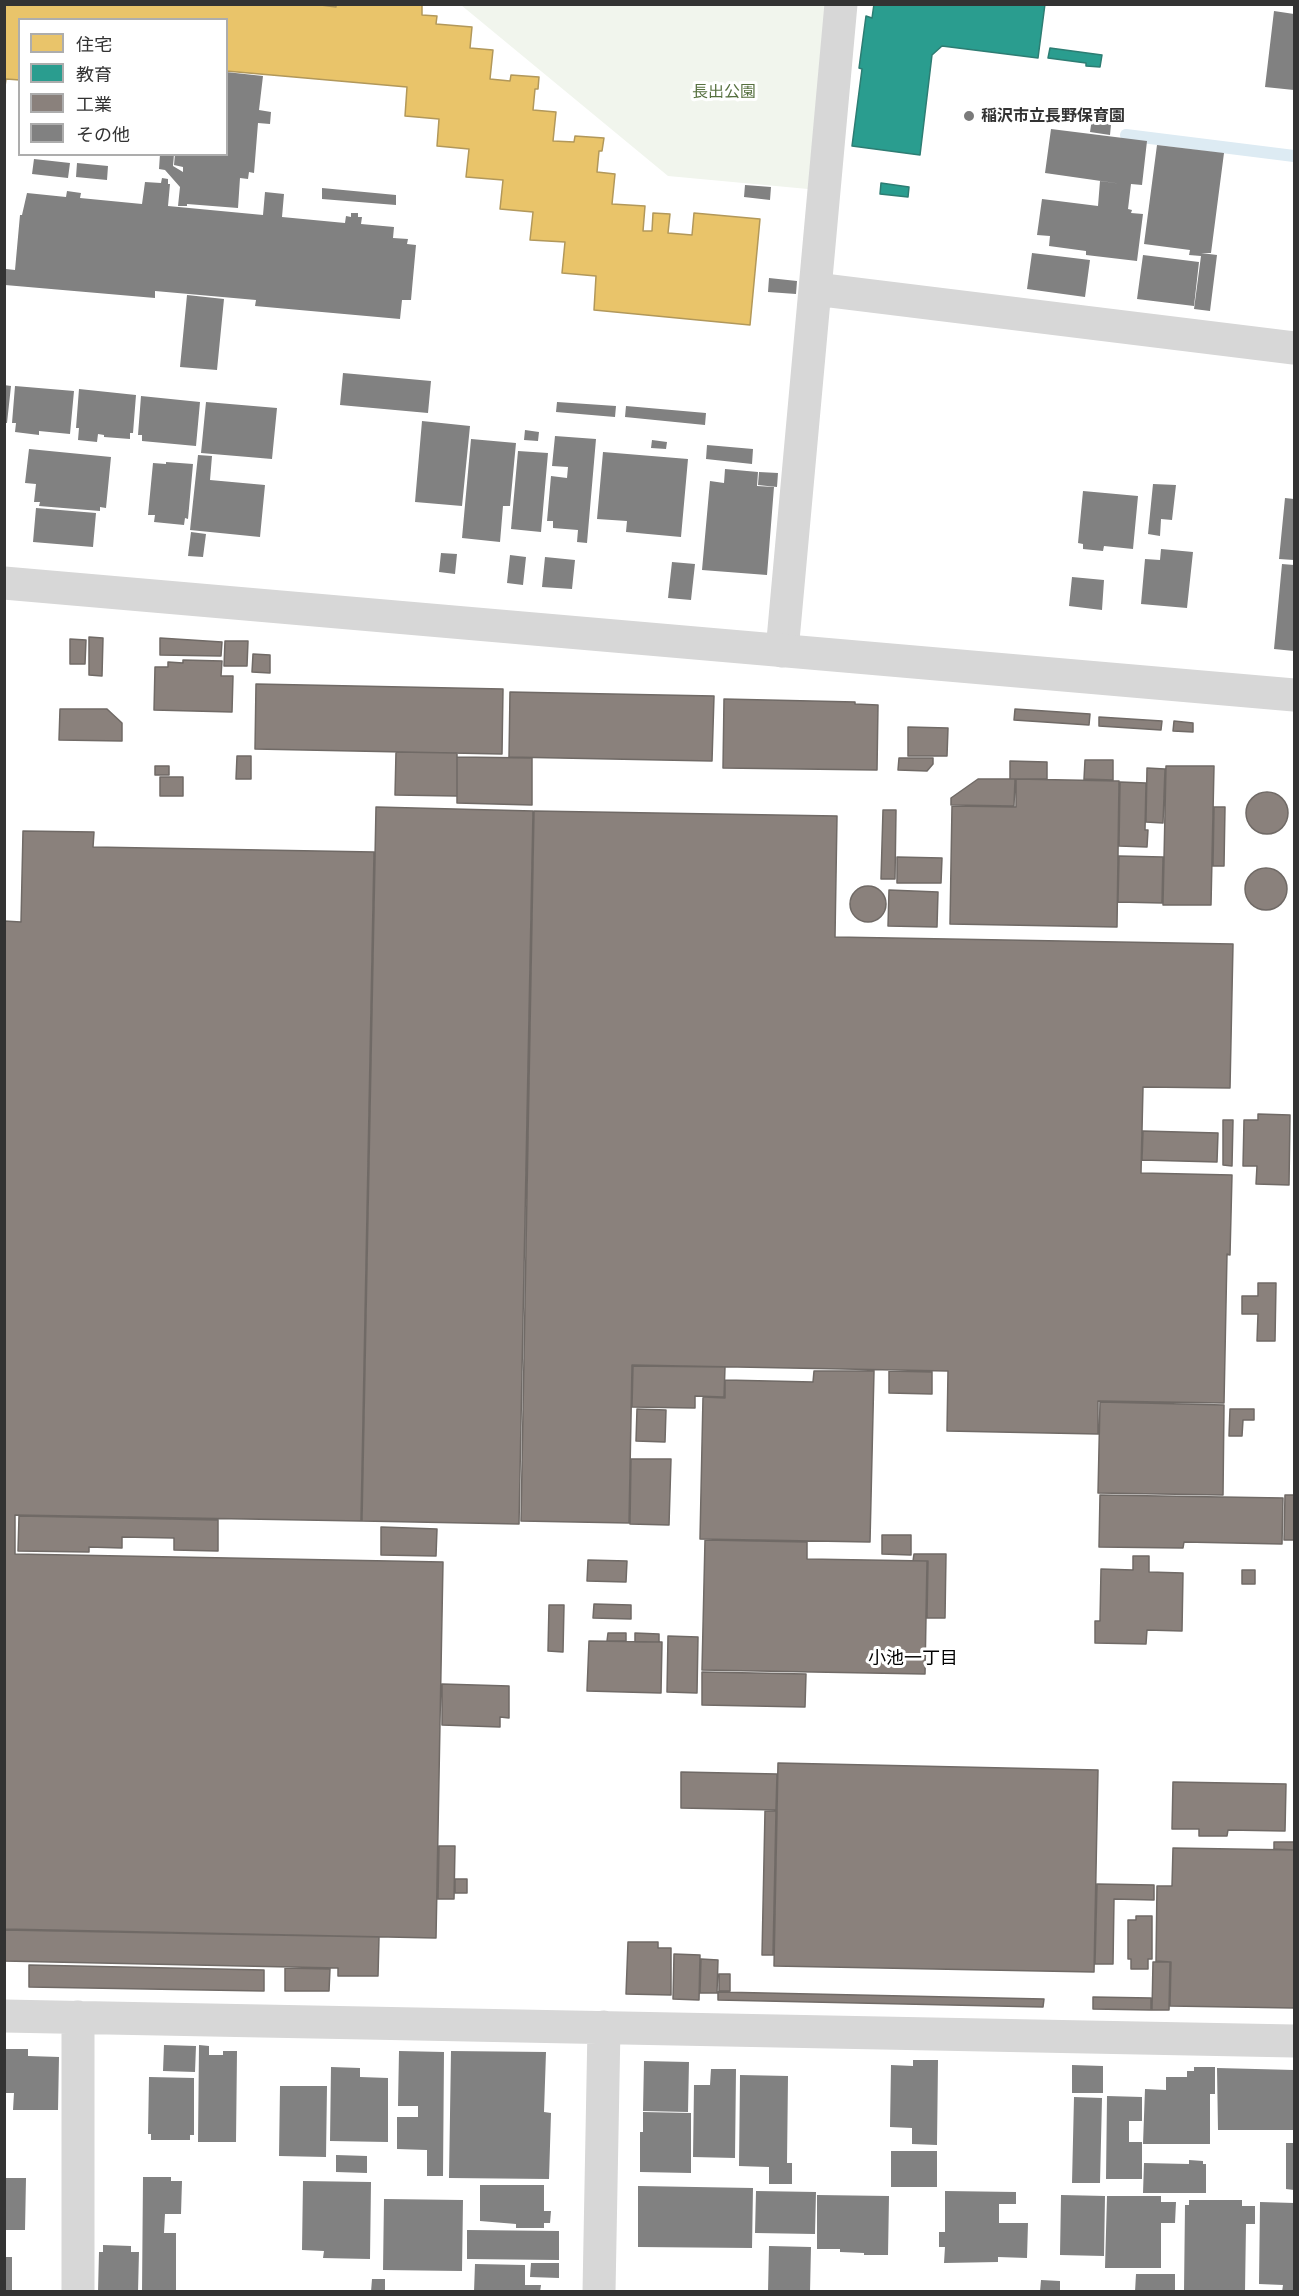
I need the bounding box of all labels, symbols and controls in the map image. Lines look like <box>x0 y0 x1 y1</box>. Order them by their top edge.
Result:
legend <box>18 18 228 156</box>
text: 住宅 <box>76 34 112 56</box>
text: 教育 <box>76 64 112 86</box>
park label: 長出公園 <box>692 82 756 102</box>
text: 工業 <box>76 94 112 116</box>
place label: 稲沢市立長野保育園 <box>981 106 1125 126</box>
marker: 稲沢市立長野保育園 <box>962 109 976 123</box>
text: その他 <box>76 124 130 146</box>
district label: 小池一丁目 <box>868 1648 958 1670</box>

